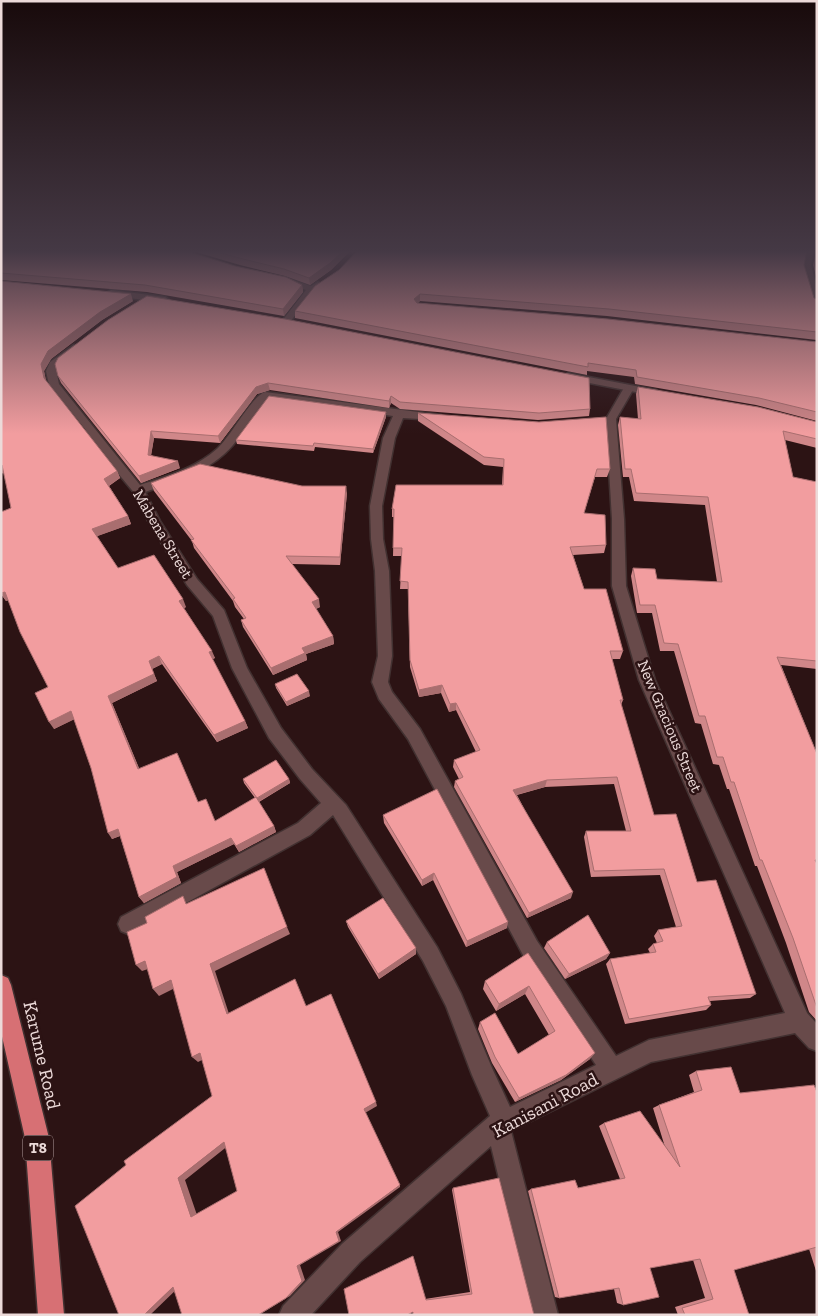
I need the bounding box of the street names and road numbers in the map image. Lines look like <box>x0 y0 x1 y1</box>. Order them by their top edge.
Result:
street label: Mabena Street <box>129 486 197 582</box>
street label: New Gracious Street <box>634 657 706 795</box>
street label: Karume Road <box>18 999 66 1112</box>
street label: Kanisani Road <box>488 1067 602 1142</box>
road number: T8 <box>23 1136 53 1160</box>

